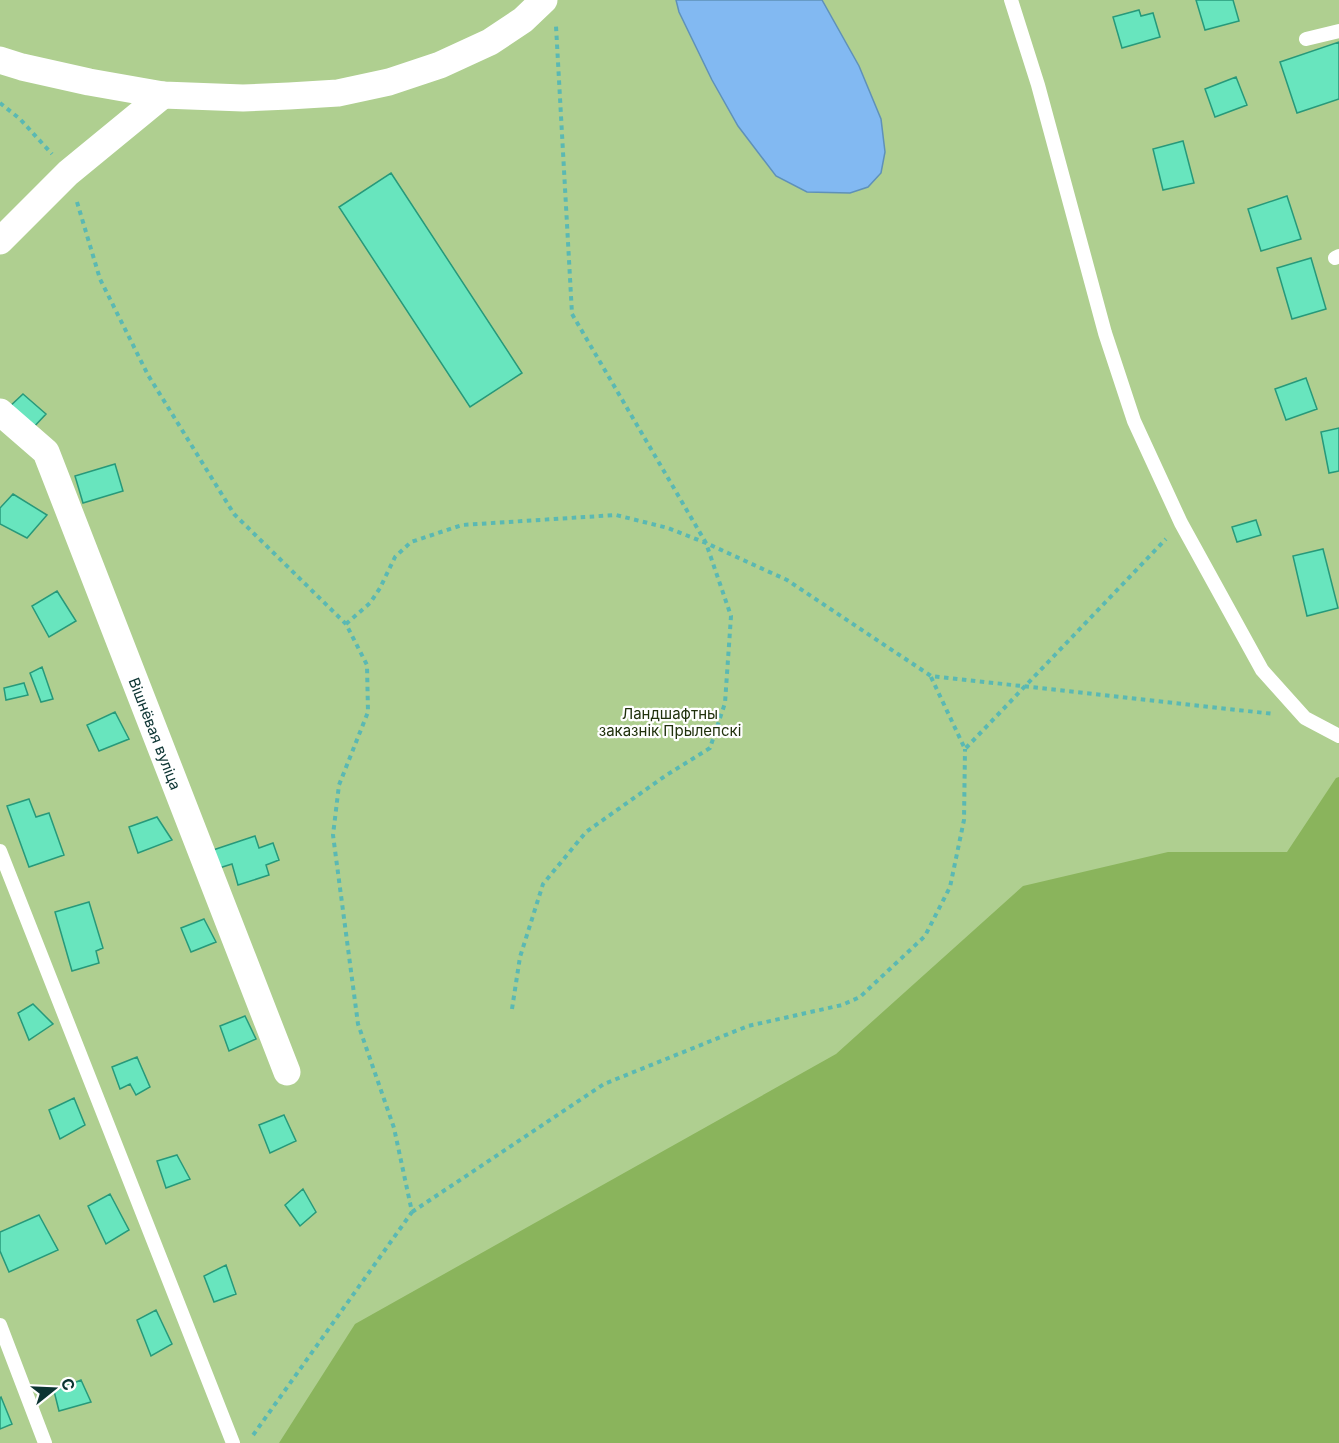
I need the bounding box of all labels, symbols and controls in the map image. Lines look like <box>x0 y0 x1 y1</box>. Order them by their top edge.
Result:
street label: Вішнёвая вуліца <box>125 675 186 792</box>
park label: Ландшафтны заказнік Прылепскі <box>599 704 741 740</box>
north arrow <box>24 1359 84 1419</box>
text: С <box>57 1376 80 1393</box>

